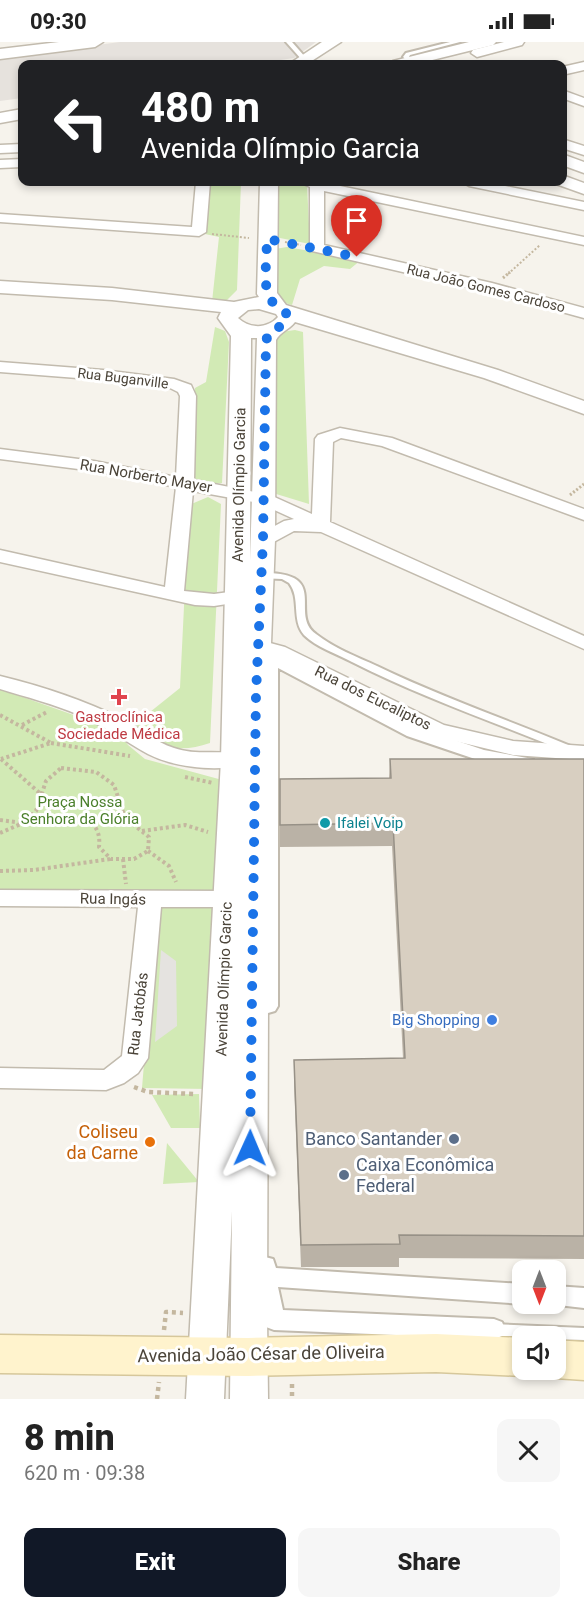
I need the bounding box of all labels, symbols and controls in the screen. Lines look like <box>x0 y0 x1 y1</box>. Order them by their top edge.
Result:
text: 09:30 <box>30 9 87 34</box>
text: 480 m <box>141 83 260 132</box>
icon: left <box>42 84 120 162</box>
text: Avenida Olímpio Garcia <box>141 133 420 165</box>
pin <box>331 195 382 257</box>
icon: arrive <box>340 204 373 237</box>
street label: Rua João Gomes Cardoso <box>405 261 567 315</box>
street label: Rua Buganville <box>77 364 169 392</box>
street label: Avenida Olímpio Garcia <box>229 407 249 563</box>
street label: Rua Norberto Mayer <box>79 456 213 496</box>
street label: Rua dos Eucaliptos <box>312 662 434 734</box>
marker: Gastroclínica Sociedade Médica <box>110 688 128 706</box>
place label: Gastroclínica Sociedade Médica <box>58 708 180 743</box>
park label: Praça Nossa Senhora da Glória <box>21 793 139 828</box>
place label: Ifalei Voip <box>337 814 403 832</box>
marker: Ifalei Voip <box>318 816 332 830</box>
street label: Rua Ingás <box>80 889 146 909</box>
street label: Avenida Olímpio Garcic <box>212 901 236 1057</box>
street label: Rua Jatobás <box>124 971 152 1057</box>
place label: Big Shopping <box>392 1011 480 1029</box>
marker: Big Shopping <box>485 1013 499 1027</box>
position arrow <box>218 1116 282 1180</box>
place label: Coliseu da Carne <box>67 1121 138 1163</box>
place label: Banco Santander <box>305 1128 442 1149</box>
marker: Banco Santander <box>447 1132 461 1146</box>
marker: Coliseu da Carne <box>143 1135 157 1149</box>
place label: Caixa Econômica Federal <box>356 1154 494 1196</box>
marker: Caixa Econômica Federal <box>337 1168 351 1182</box>
north arrow <box>512 1260 566 1314</box>
map controls <box>512 1260 566 1380</box>
button: sound <box>512 1326 566 1380</box>
street label: Avenida João César de Oliveira <box>137 1341 385 1366</box>
text: 8 min <box>24 1417 115 1459</box>
button: close <box>497 1419 560 1482</box>
text: 620 m · 09:38 <box>24 1461 145 1485</box>
button: Exit <box>24 1528 286 1597</box>
button: Share <box>298 1528 560 1597</box>

